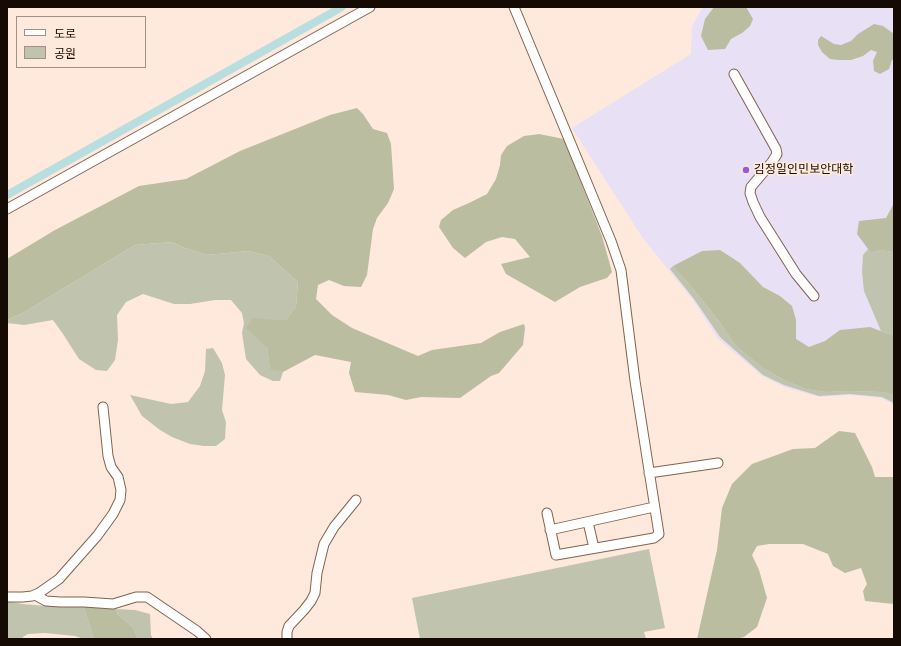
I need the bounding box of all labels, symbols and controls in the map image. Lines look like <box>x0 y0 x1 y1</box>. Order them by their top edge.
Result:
legend <box>16 16 146 68</box>
text: 도로 <box>54 26 76 41</box>
text: 공원 <box>54 46 76 61</box>
place label: 김정일인민보안대학 <box>754 163 853 177</box>
marker: 김정일인민보안대학 <box>741 165 751 175</box>

